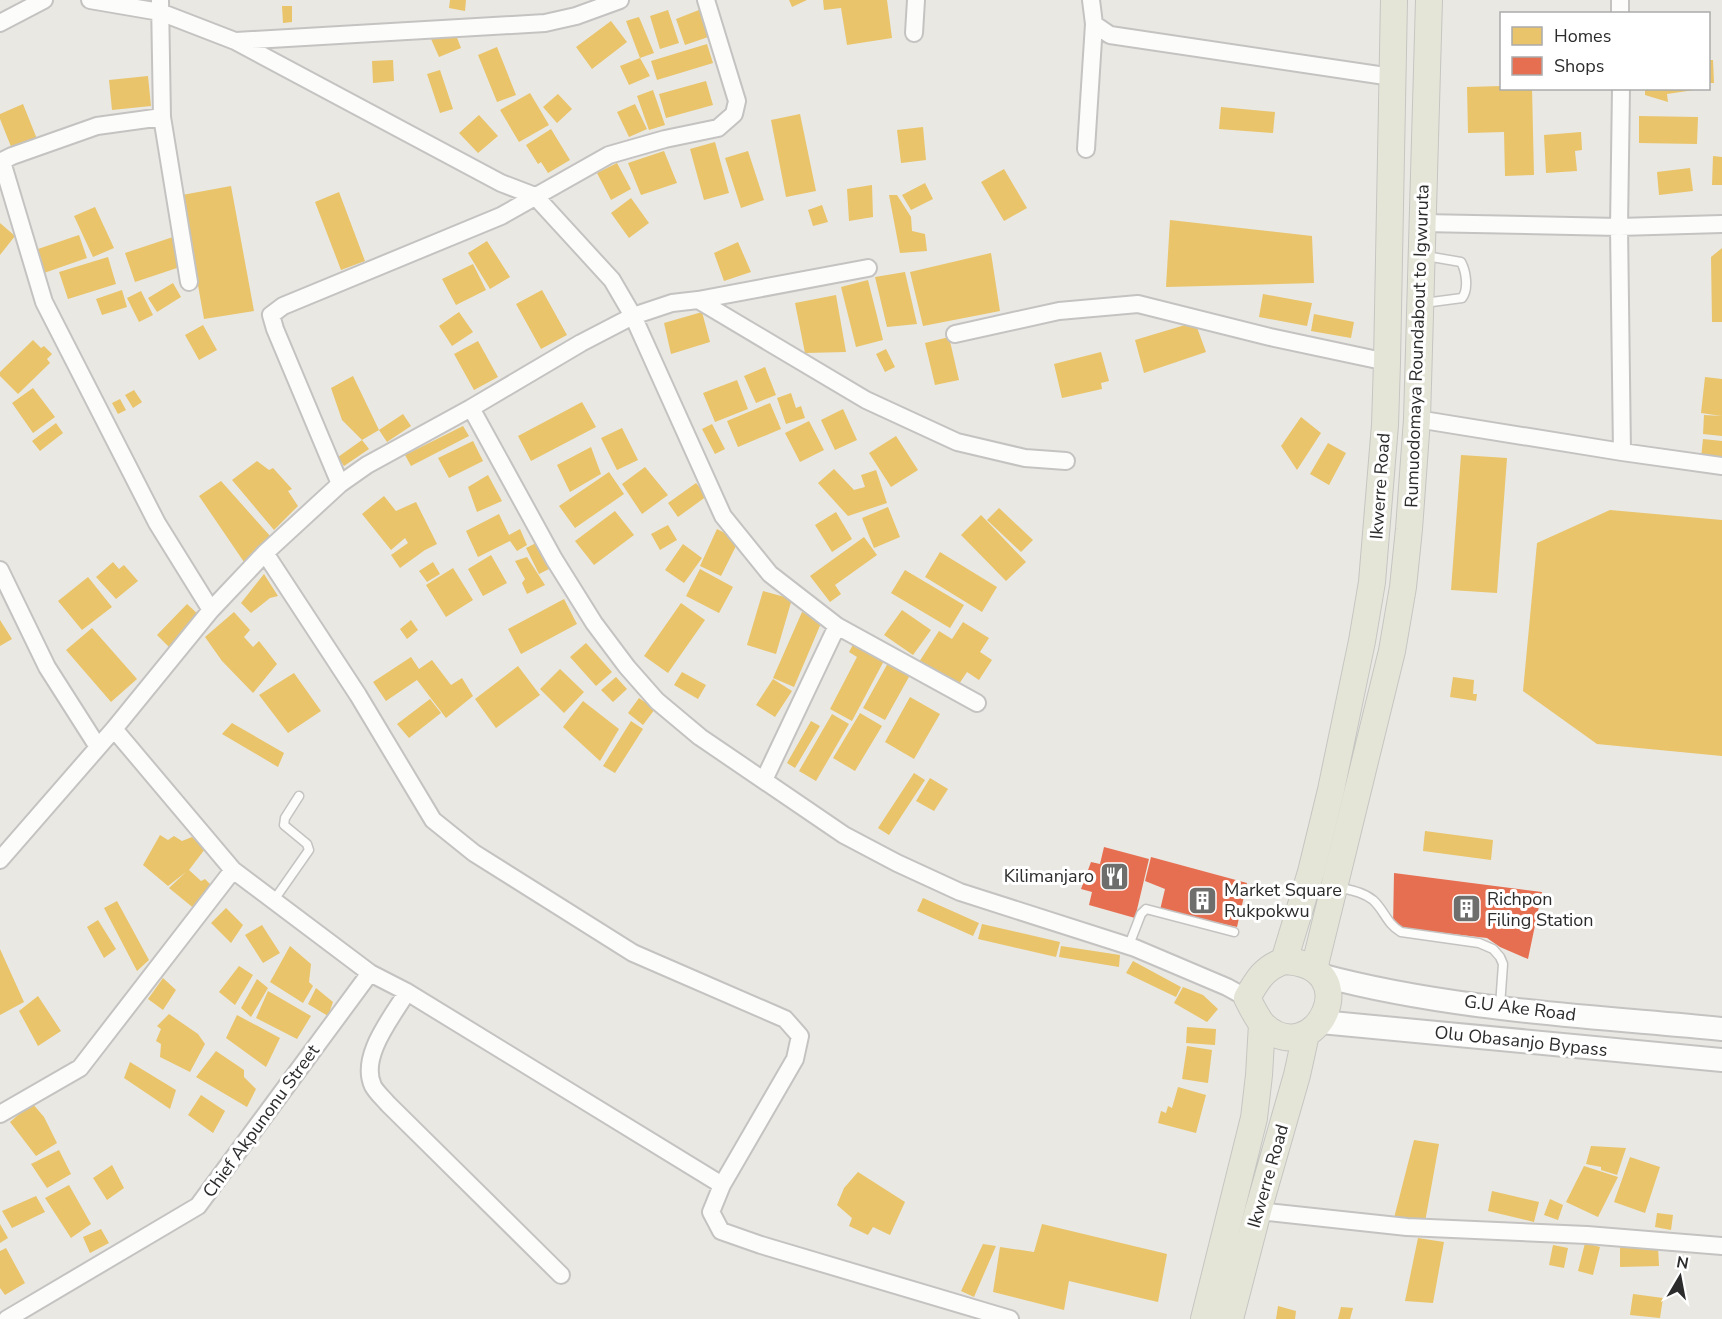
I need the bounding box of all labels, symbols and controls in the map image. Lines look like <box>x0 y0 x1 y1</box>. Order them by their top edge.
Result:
legend <box>1500 12 1710 90</box>
text: Homes <box>1554 24 1611 48</box>
text: Shops <box>1554 54 1604 78</box>
street label: Rumuodomaya Roundabout to Igwuruta <box>1399 184 1435 508</box>
street label: Ikwerre Road <box>1364 432 1396 540</box>
restaurant icon: Kilimanjaro <box>1099 860 1131 892</box>
place label: Kilimanjaro <box>1004 864 1094 888</box>
place label: Market Square Rukpokwu <box>1224 878 1342 923</box>
building icon: Market Square Rukpokwu <box>1187 884 1219 916</box>
place label: Richpon Filing Station <box>1487 887 1594 932</box>
building icon: Richpon Filing Station <box>1450 893 1482 925</box>
street label: G.U Ake Road <box>1463 989 1577 1027</box>
street label: Olu Obasanjo Bypass <box>1433 1020 1609 1062</box>
street label: Chief Akpunonu Street <box>197 1039 325 1202</box>
street label: Ikwerre Road <box>1242 1121 1294 1231</box>
north arrow <box>1650 1247 1710 1307</box>
text: N <box>1675 1251 1690 1275</box>

